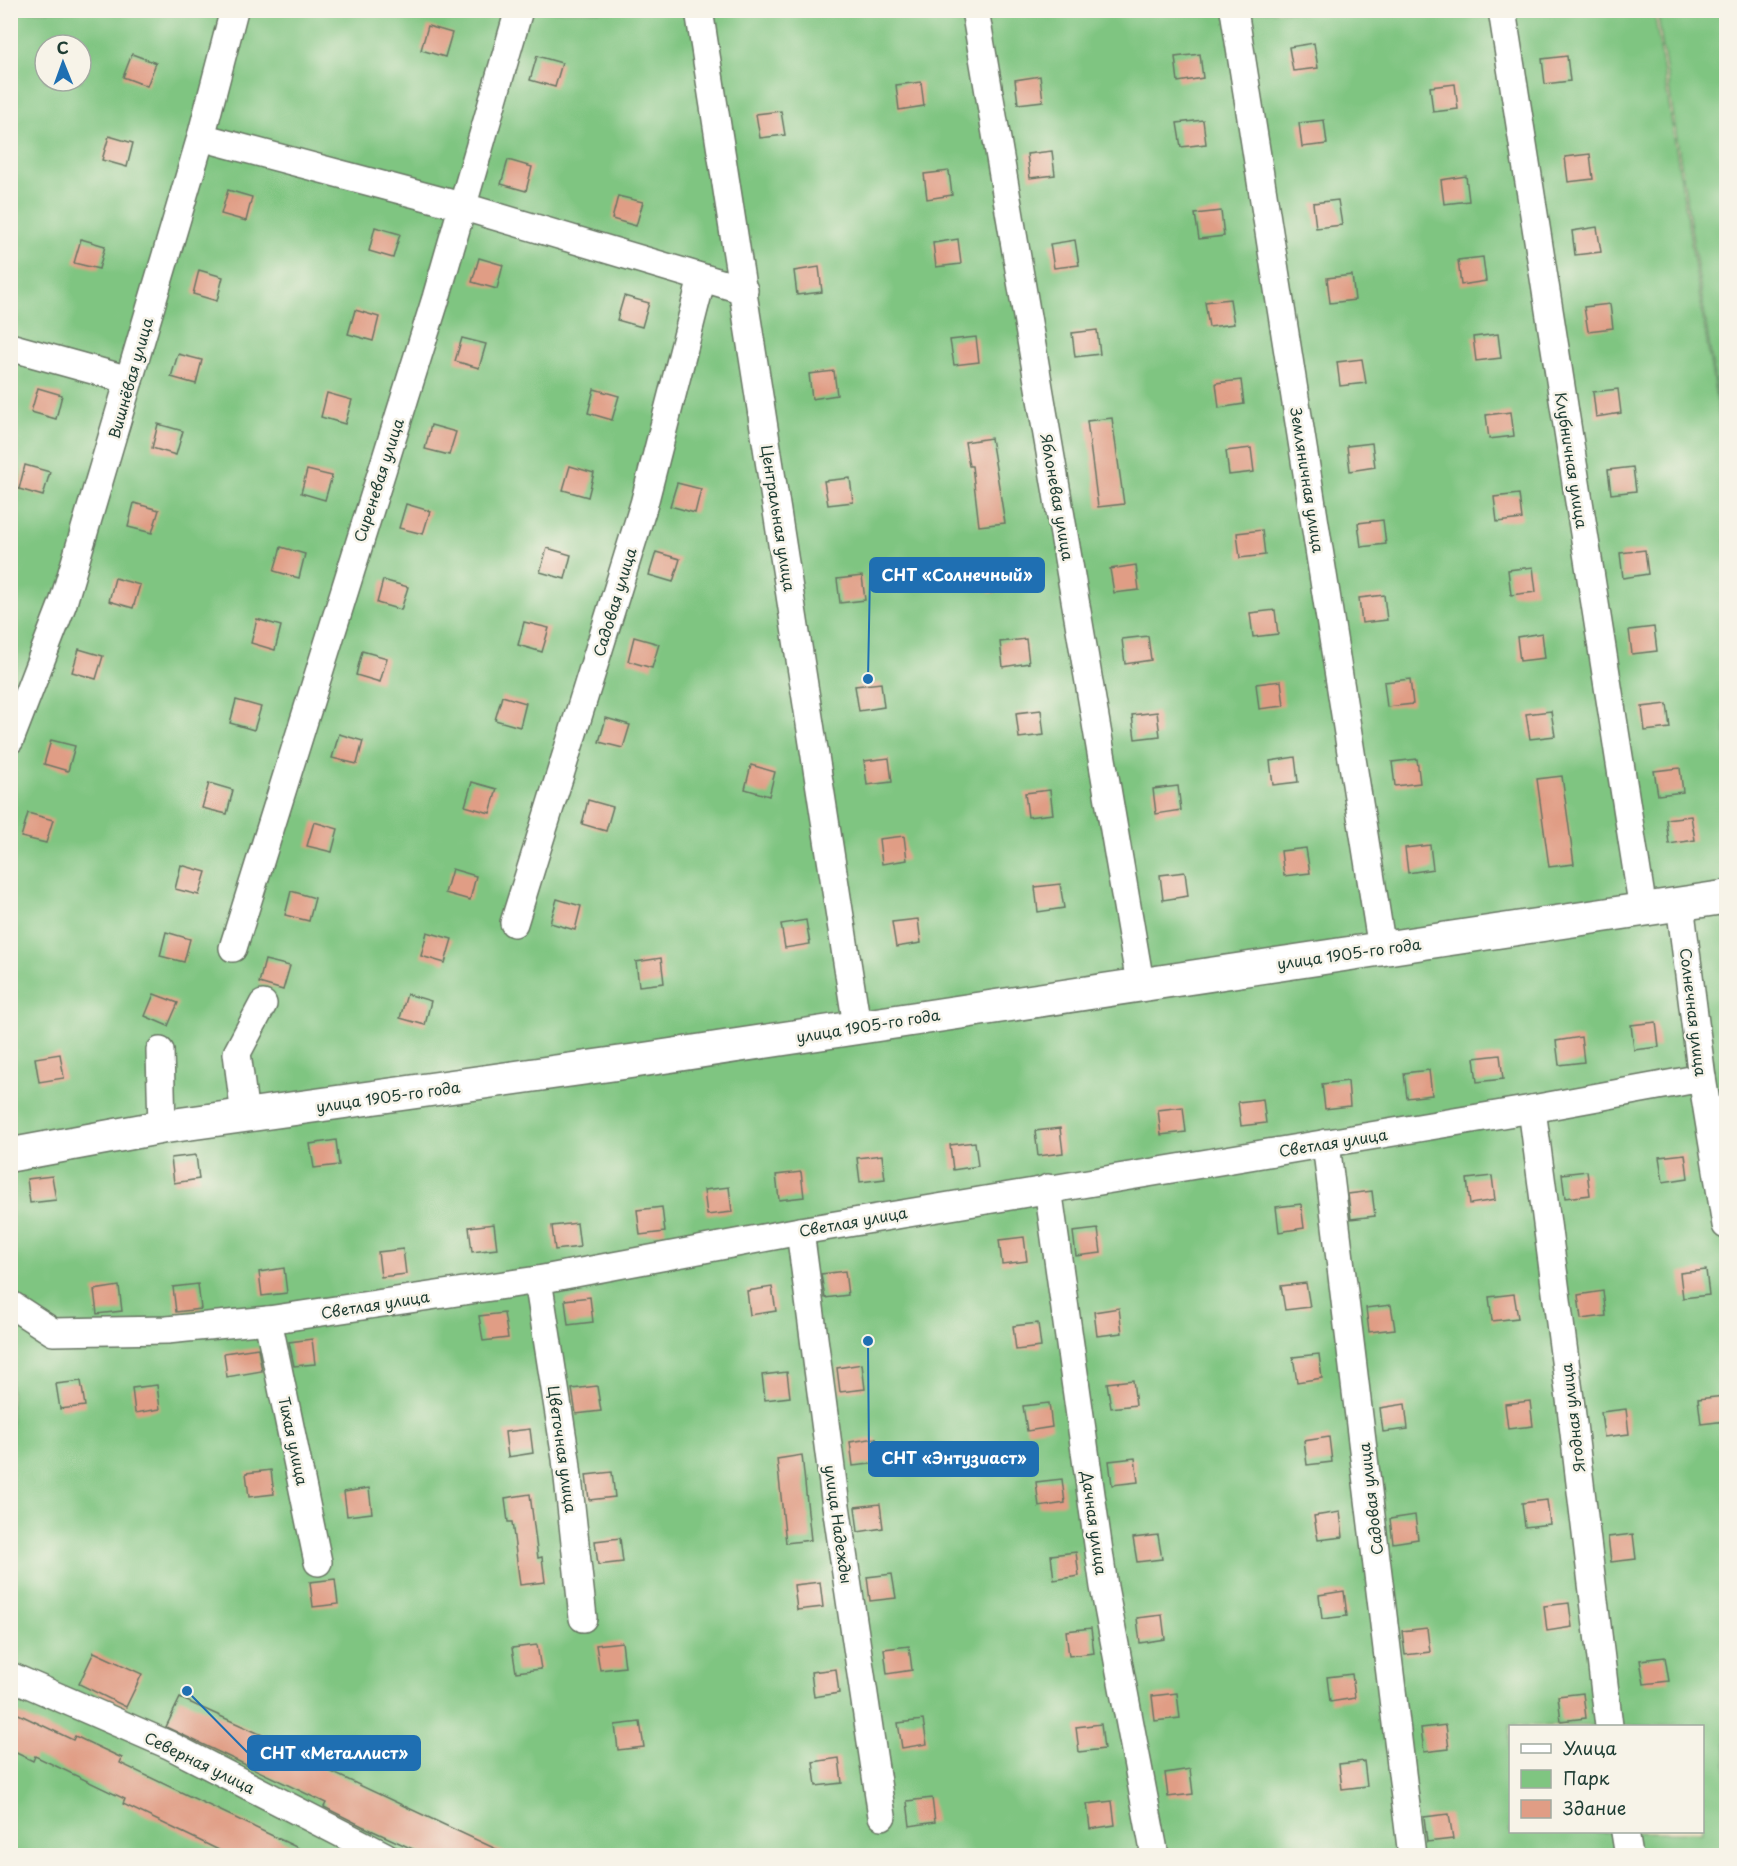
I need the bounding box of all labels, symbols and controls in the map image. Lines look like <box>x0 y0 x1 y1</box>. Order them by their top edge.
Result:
north arrow <box>33 33 93 93</box>
text: С <box>56 35 69 59</box>
street label: Вишнёвая улица <box>102 314 158 441</box>
street label: Клубничная улица <box>1550 390 1594 530</box>
street label: Земляничная улица <box>1285 406 1331 555</box>
street label: Сиреневая улица <box>347 415 409 545</box>
street label: Яблоневая улица <box>1036 432 1081 563</box>
street label: Центральная улица <box>756 443 802 593</box>
street label: Садовая улица <box>587 544 642 659</box>
callout: СНТ «Солнечный» <box>870 558 1044 592</box>
text: СНТ «Солнечный» <box>882 562 1033 586</box>
street label: улица 1905-го года <box>1276 931 1423 974</box>
street label: Солнечная улица <box>1675 947 1713 1078</box>
street label: улица 1905-го года <box>795 1002 942 1048</box>
street label: улица 1905-го года <box>315 1074 462 1117</box>
street label: Светлая улица <box>1277 1122 1389 1162</box>
street label: Светлая улица <box>797 1200 909 1242</box>
street label: Светлая улица <box>319 1284 431 1324</box>
street label: Ягодная улица <box>1554 1362 1590 1474</box>
street label: Цветочная улица <box>543 1384 583 1515</box>
street label: Тихая улица <box>273 1395 315 1488</box>
street label: Садовая улица <box>1352 1441 1388 1556</box>
callout: СНТ «Энтузиаст» <box>869 1442 1038 1476</box>
text: СНТ «Энтузиаст» <box>881 1445 1027 1469</box>
street label: улица Надежды <box>819 1463 859 1585</box>
street label: Дачная улица <box>1076 1469 1114 1577</box>
street label: Северная улица <box>141 1725 260 1799</box>
legend <box>1509 1725 1704 1833</box>
text: Улица <box>1563 1734 1617 1761</box>
callout: СНТ «Металлист» <box>248 1736 420 1770</box>
text: СНТ «Металлист» <box>260 1740 408 1764</box>
text: Парк <box>1563 1764 1610 1791</box>
text: Здание <box>1563 1794 1626 1821</box>

